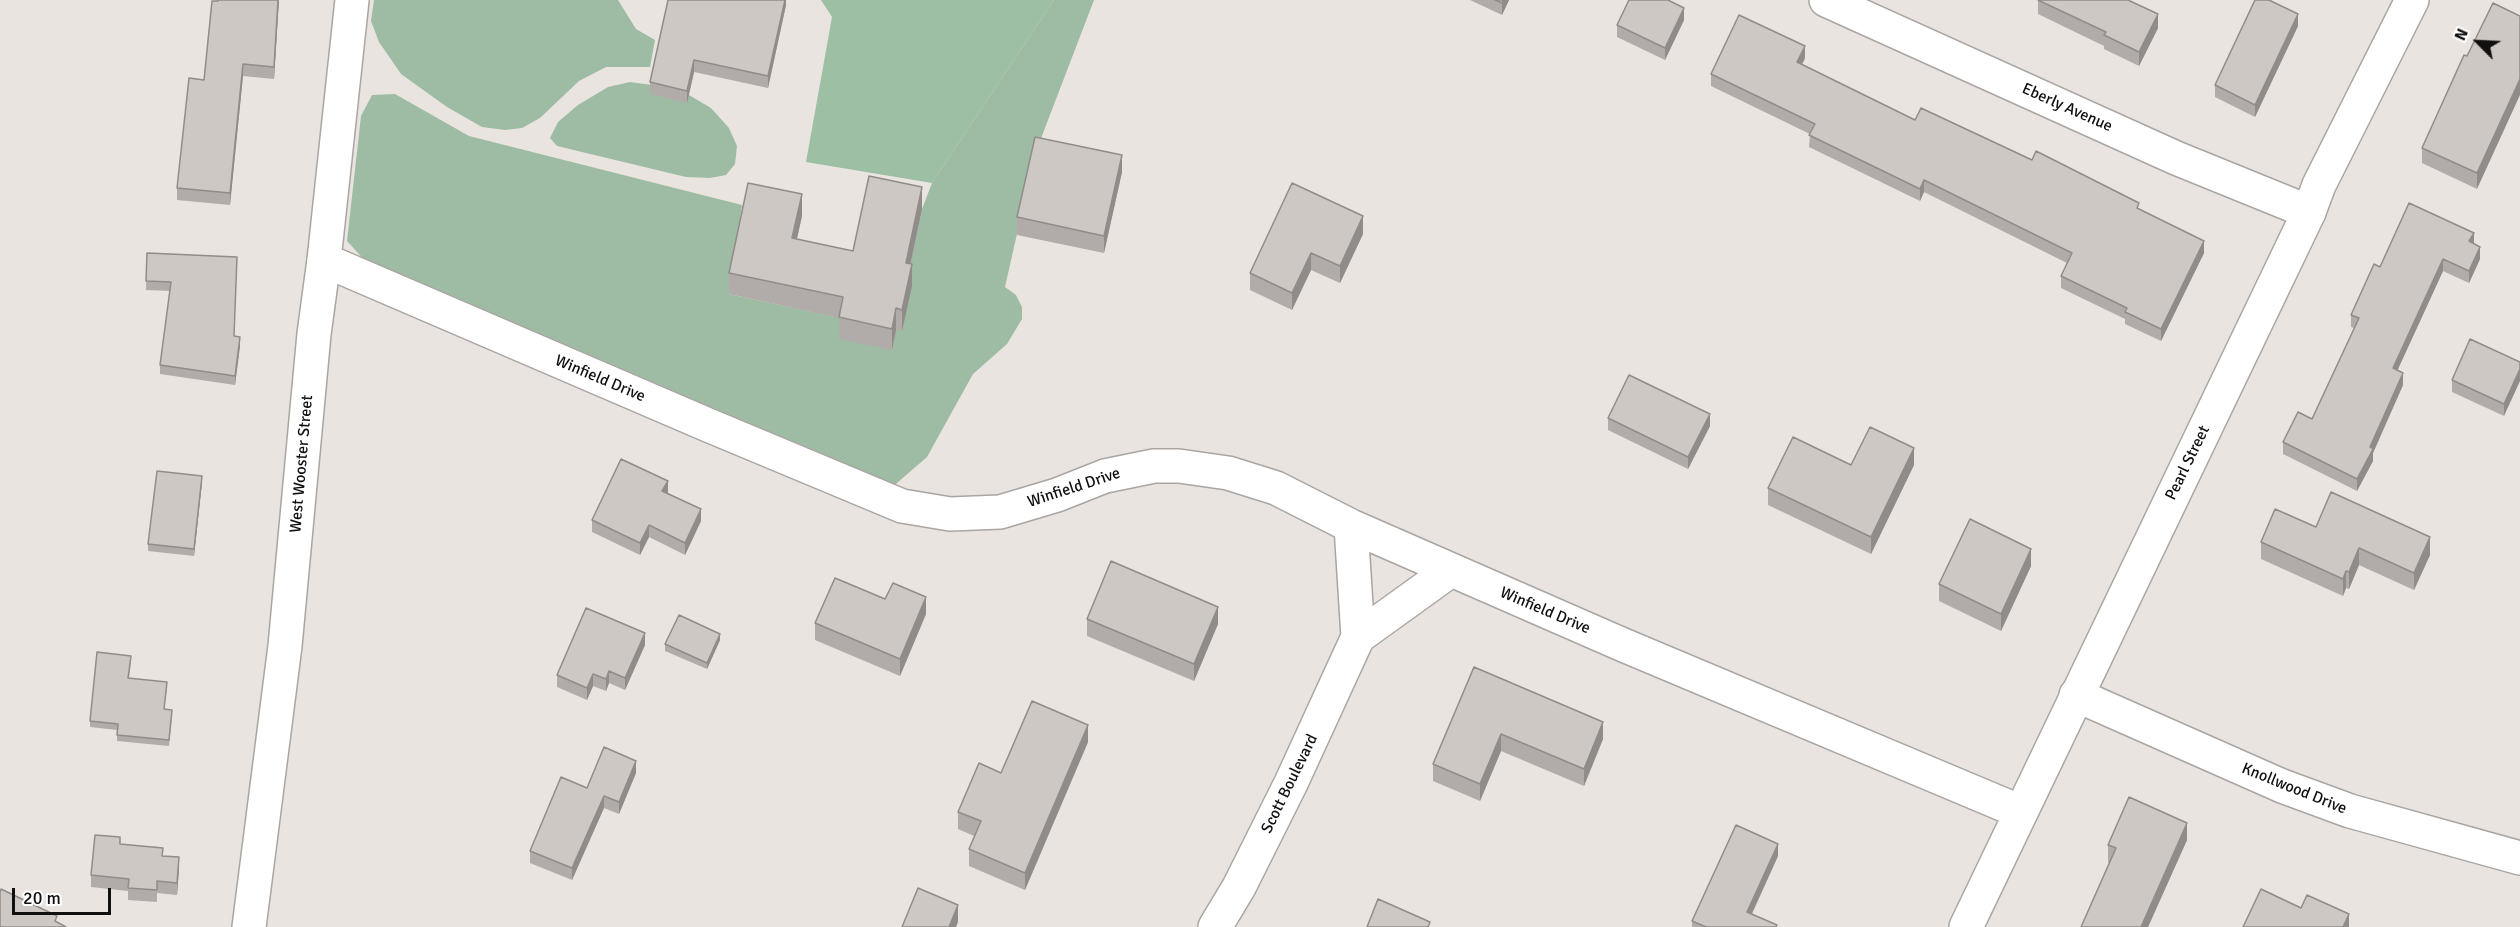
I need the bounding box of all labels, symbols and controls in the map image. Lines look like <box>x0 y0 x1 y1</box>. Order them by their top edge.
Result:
north arrow <box>2448 12 2508 72</box>
text: N <box>2450 26 2473 44</box>
street label: Eberly Avenue <box>2019 80 2115 136</box>
street label: Winfield Drive <box>552 351 648 407</box>
street label: West Wooster Street <box>286 394 318 534</box>
street label: Pearl Street <box>2162 423 2214 503</box>
street label: Winfield Drive <box>1025 464 1123 512</box>
street label: Winfield Drive <box>1497 583 1593 639</box>
street label: Scott Boulevard <box>1258 731 1322 837</box>
street label: Knollwood Drive <box>2239 759 2349 819</box>
scale bar <box>15 876 114 914</box>
text: 20 m <box>23 887 61 909</box>

